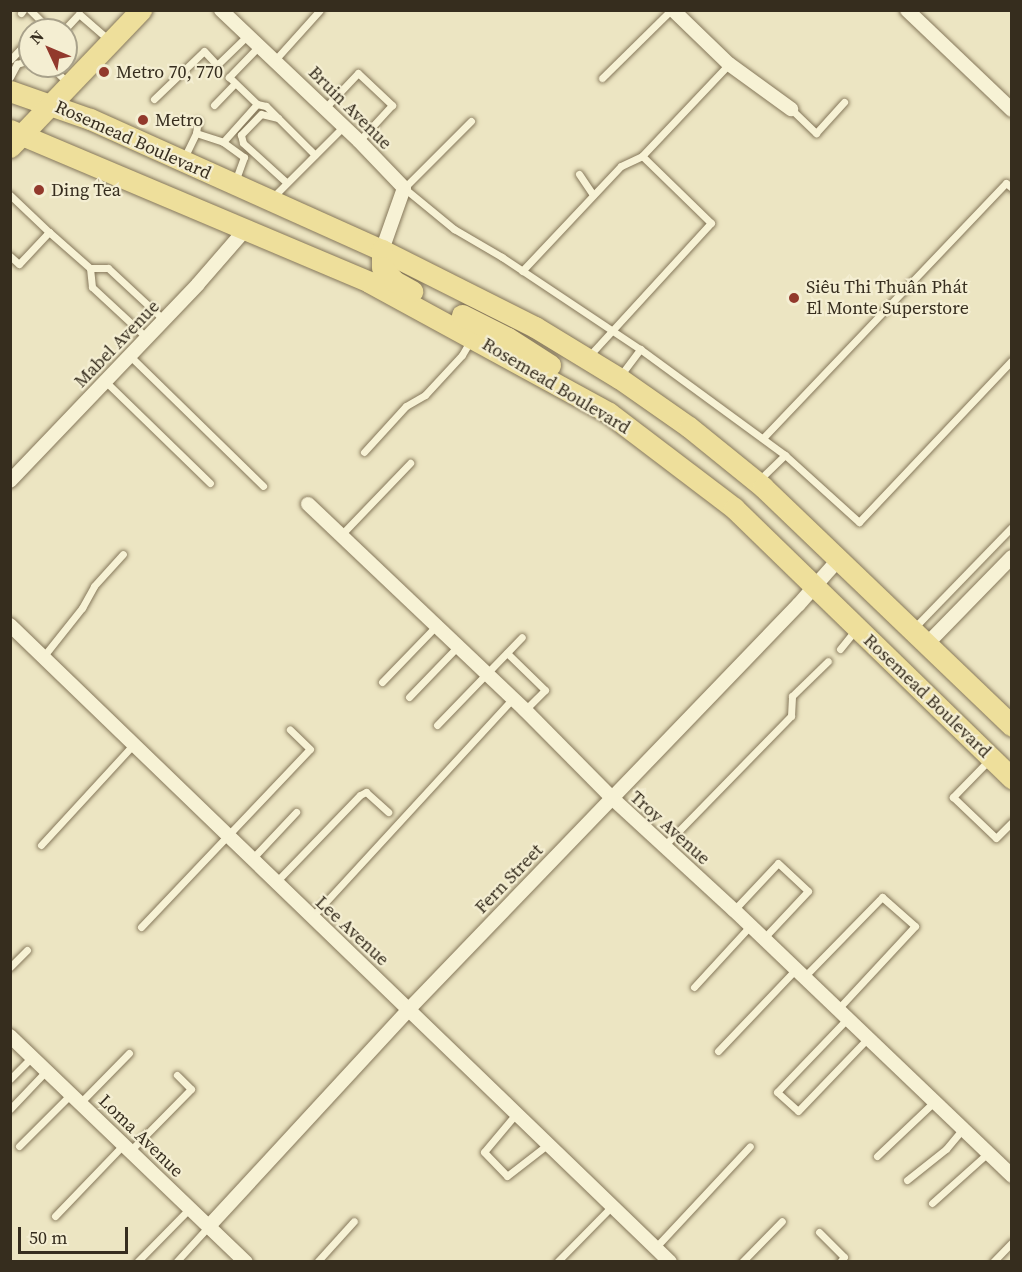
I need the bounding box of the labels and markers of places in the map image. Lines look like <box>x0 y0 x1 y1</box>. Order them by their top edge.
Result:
place label: Metro 70, 770 <box>116 61 223 83</box>
marker: Metro 70, 770 <box>97 65 111 79</box>
place label: Metro <box>155 109 203 131</box>
marker: Metro <box>136 113 150 127</box>
place label: Ding Tea <box>51 179 121 201</box>
marker: Ding Tea <box>32 183 46 197</box>
place label: Siêu Thi Thuân Phát El Monte Superstore <box>806 277 969 320</box>
marker: Siêu Thi Thuân Phát El Monte Superstore <box>787 291 801 305</box>

